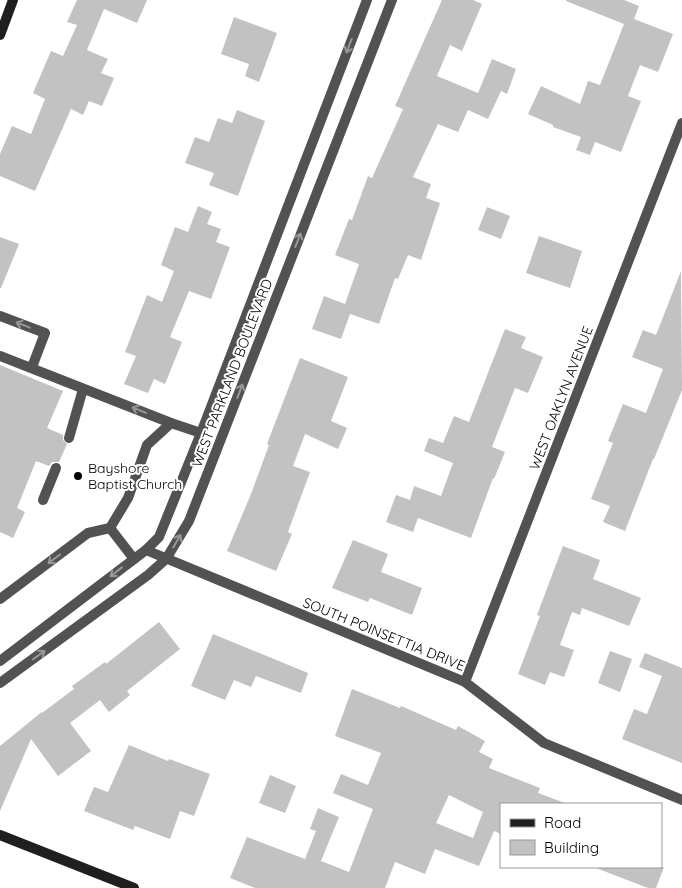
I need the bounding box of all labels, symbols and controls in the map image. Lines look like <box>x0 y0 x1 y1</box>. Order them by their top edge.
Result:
one-way arrow <box>344 37 353 53</box>
one-way arrow <box>294 233 304 248</box>
street label: WEST PARKLAND BOULEVARD <box>188 276 276 470</box>
one-way arrow <box>15 319 30 328</box>
street label: WEST OAKLYN AVENUE <box>525 324 597 472</box>
one-way arrow <box>235 384 245 399</box>
one-way arrow <box>132 405 147 415</box>
place label: Bayshore Baptist Church <box>88 459 182 493</box>
marker: Bayshore Baptist Church <box>72 470 84 482</box>
one-way arrow <box>173 534 182 549</box>
one-way arrow <box>47 554 61 564</box>
one-way arrow <box>109 567 123 577</box>
street label: SOUTH POINSETTIA DRIVE <box>300 593 468 675</box>
one-way arrow <box>32 649 45 660</box>
legend <box>500 803 662 868</box>
text: Road <box>544 813 581 832</box>
text: Building <box>544 838 599 857</box>

